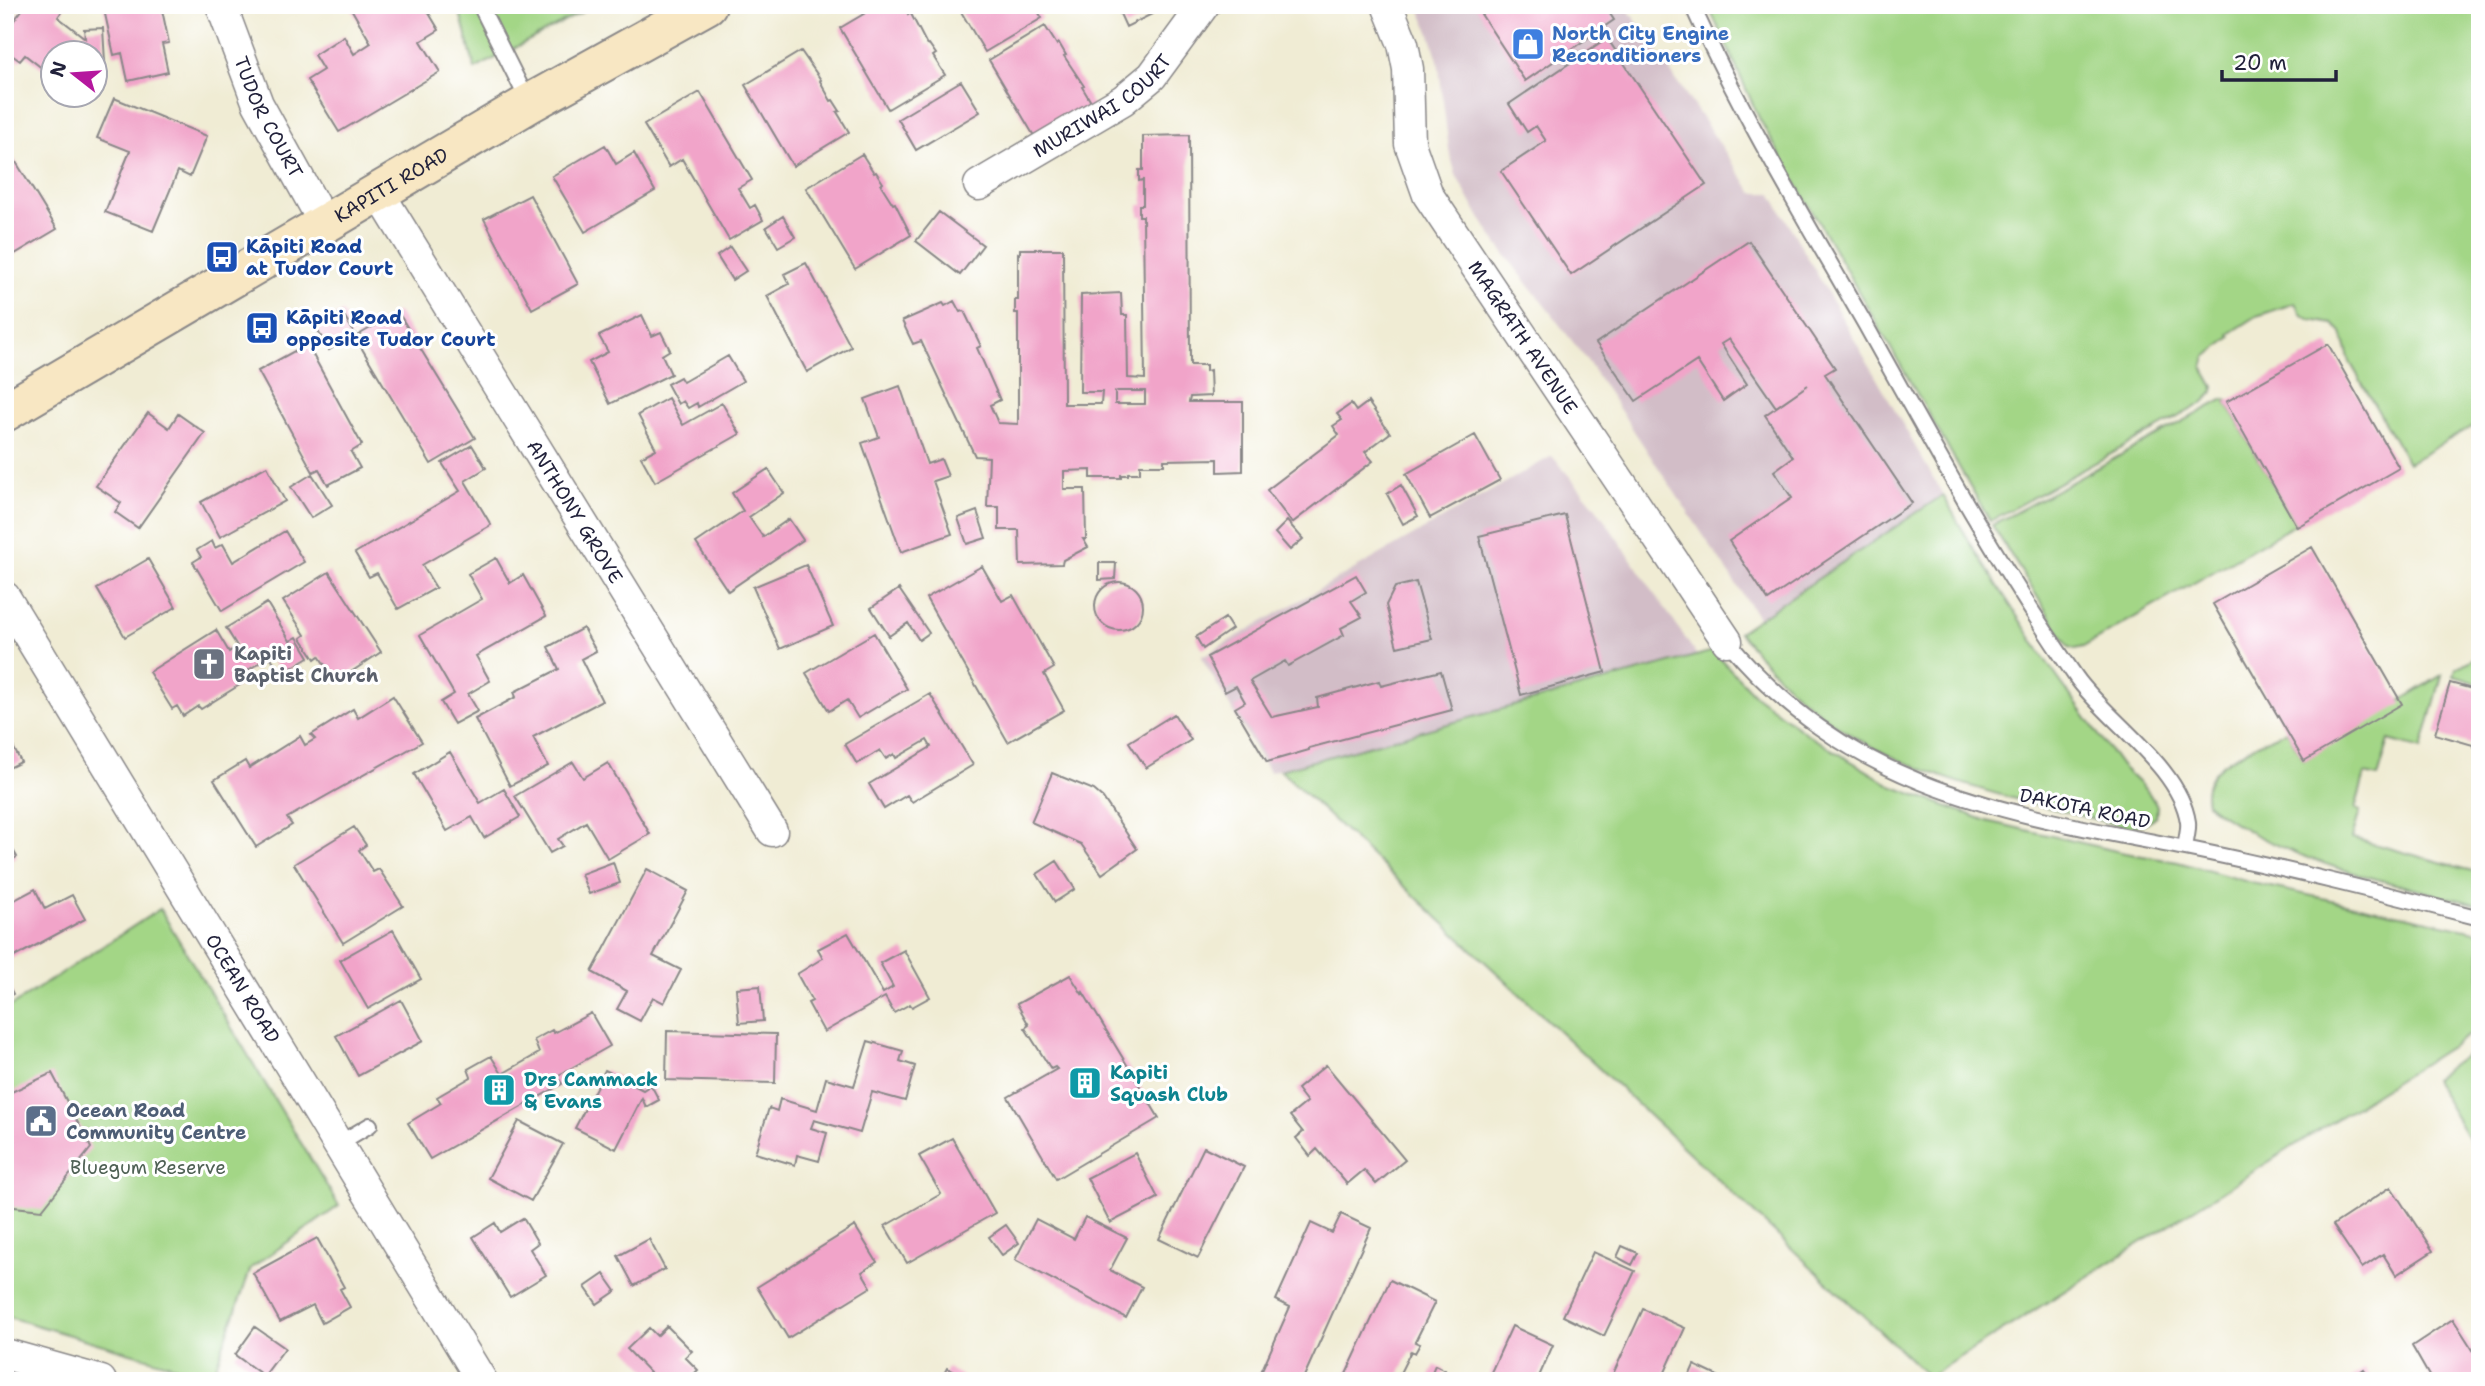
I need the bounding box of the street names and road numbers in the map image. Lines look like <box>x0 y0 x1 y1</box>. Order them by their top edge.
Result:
street label: MURIWAI COURT <box>1029 49 1177 163</box>
street label: TUDOR COURT <box>228 53 309 183</box>
street label: KAPITI ROAD <box>330 142 453 228</box>
street label: MAGRATH AVENUE <box>1463 256 1583 419</box>
street label: ANTHONY GROVE <box>521 435 628 588</box>
street label: DAKOTA ROAD <box>2017 782 2153 835</box>
street label: OCEAN ROAD <box>200 929 285 1048</box>

